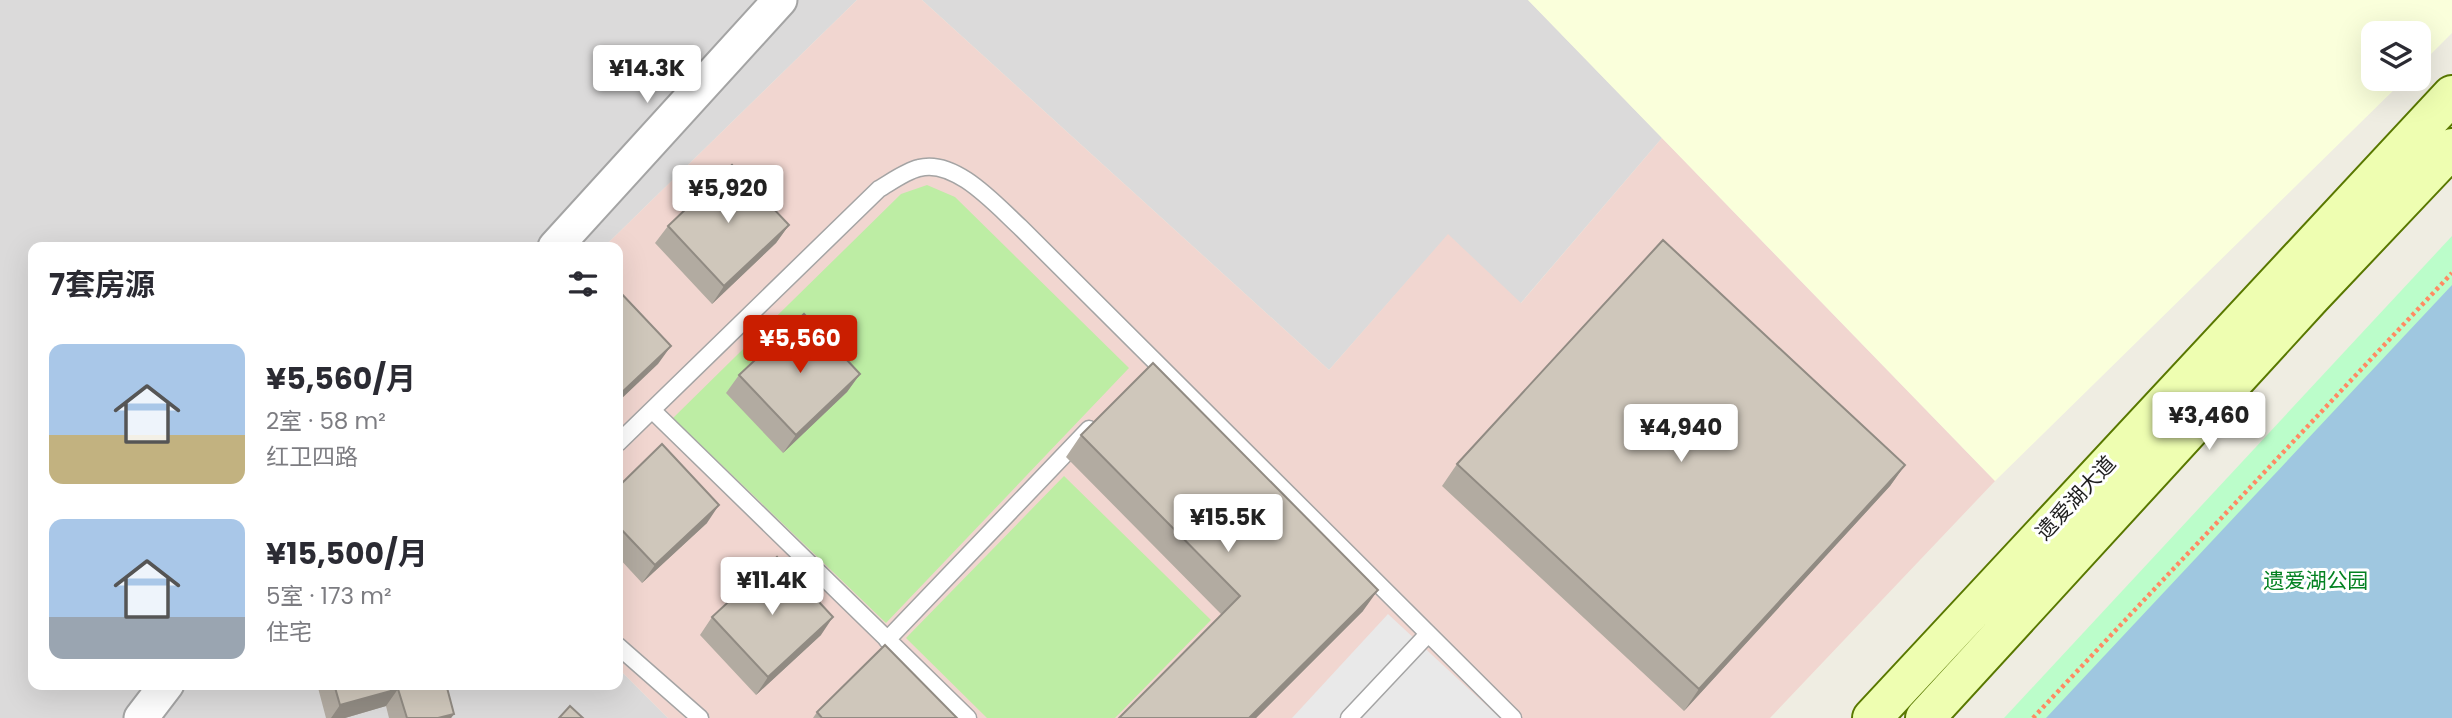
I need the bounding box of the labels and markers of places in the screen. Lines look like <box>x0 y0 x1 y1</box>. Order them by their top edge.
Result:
pin: ¥14.3K <box>590 46 704 105</box>
pin: ¥5,920 <box>671 166 785 225</box>
pin: ¥5,560 <box>743 316 857 375</box>
pin: ¥3,460 <box>2152 392 2266 452</box>
pin: ¥4,940 <box>1624 405 1738 464</box>
pin: ¥15.5K <box>1171 494 1285 554</box>
pin: ¥11.4K <box>715 558 829 617</box>

